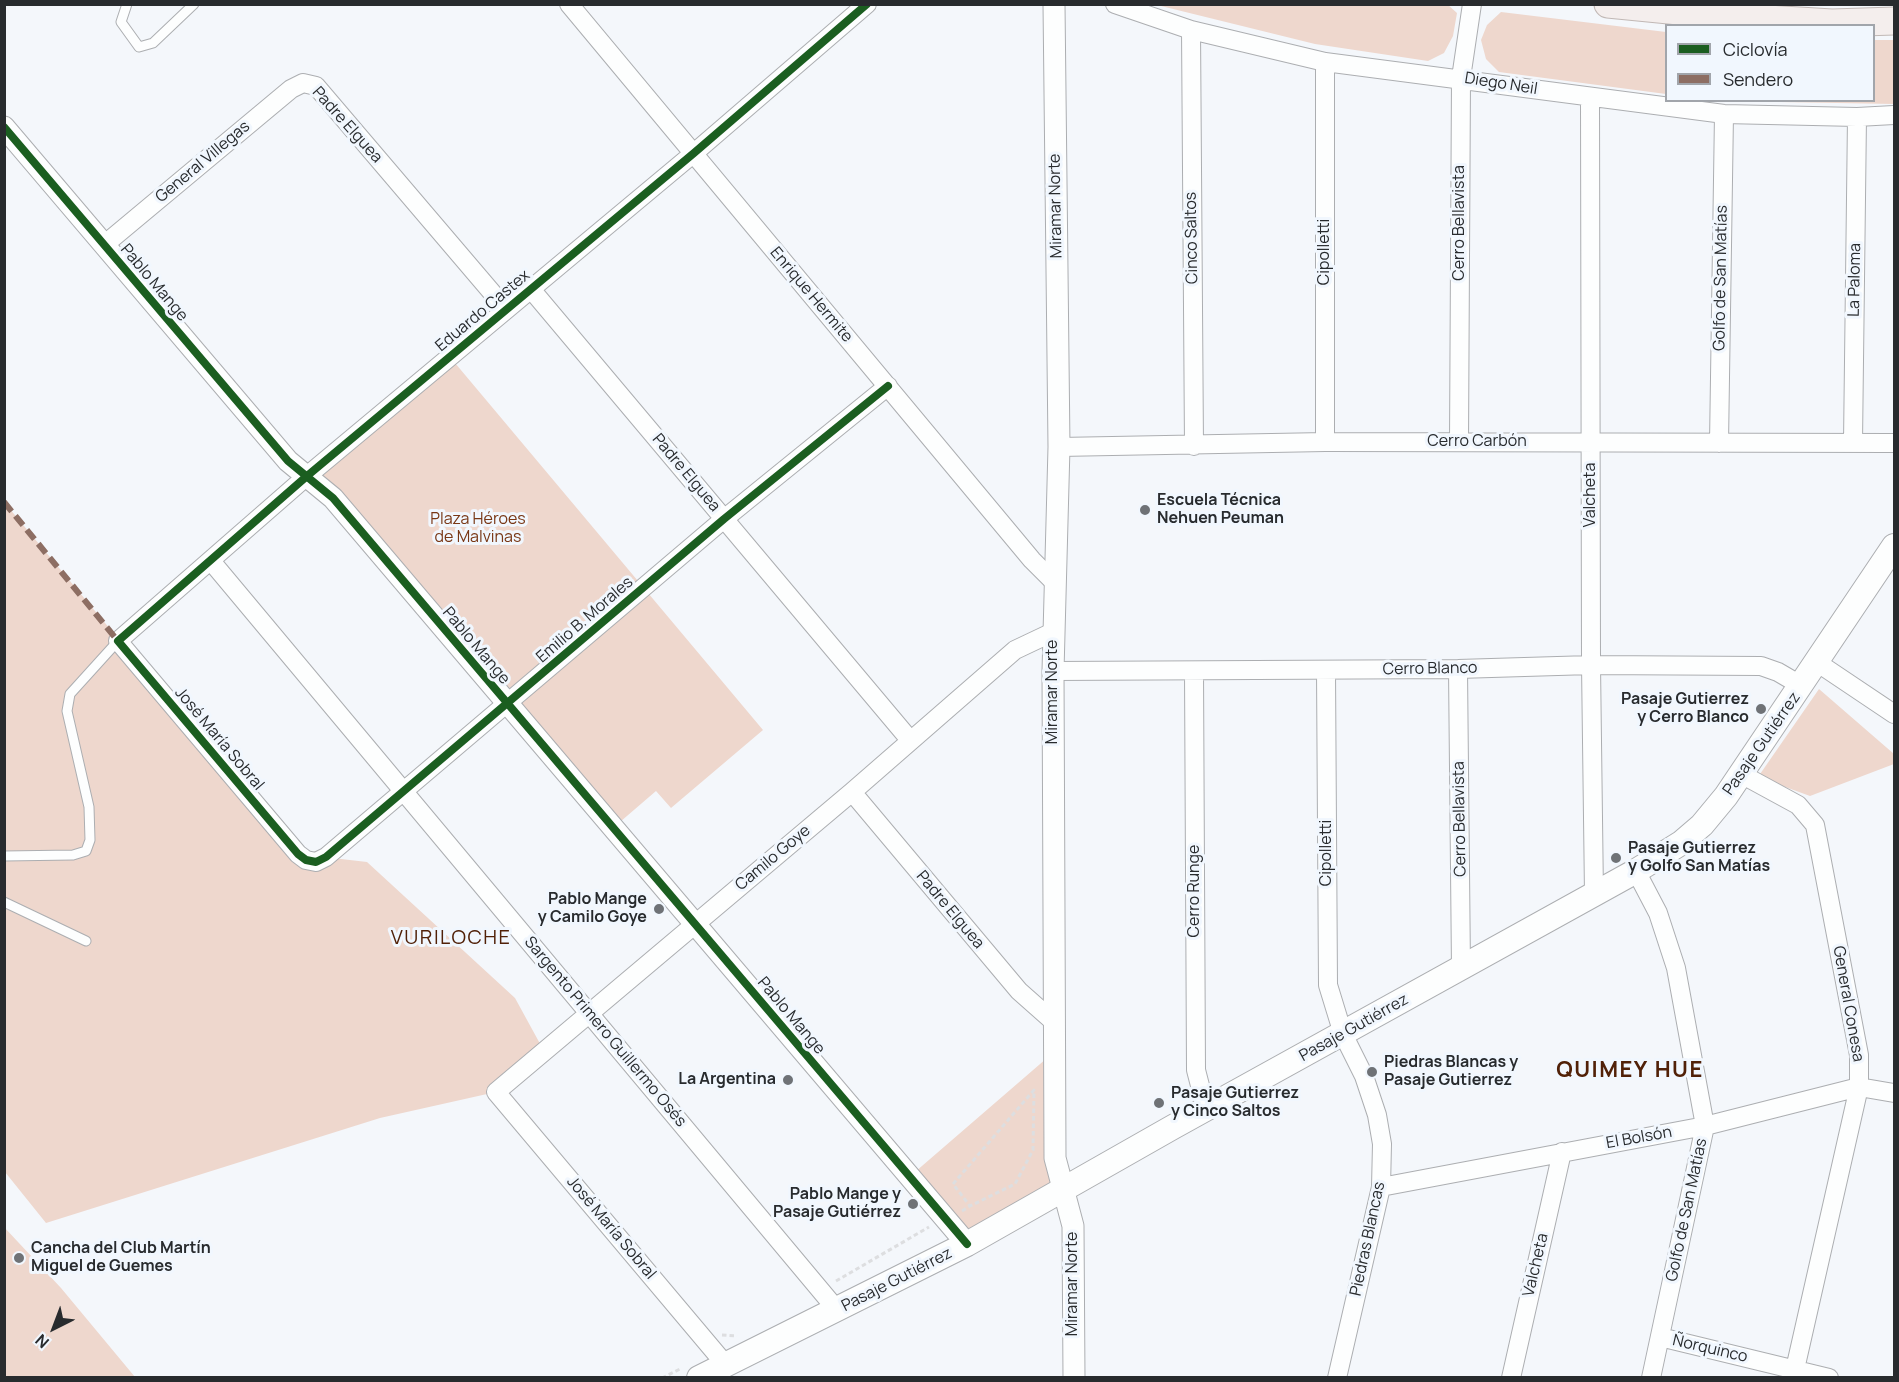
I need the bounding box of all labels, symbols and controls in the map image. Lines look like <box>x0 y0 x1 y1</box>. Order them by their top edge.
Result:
legend <box>1665 24 1875 102</box>
text: Ciclovía <box>1723 37 1788 61</box>
text: Sendero <box>1723 67 1793 91</box>
street label: Diego Neil <box>1463 69 1539 99</box>
street label: Padre Elguea <box>308 83 386 167</box>
street label: General Villegas <box>152 117 254 207</box>
street label: Miramar Norte <box>1045 154 1067 258</box>
street label: Cerro Bellavista <box>1450 165 1470 281</box>
street label: Cinco Saltos <box>1182 192 1202 284</box>
street label: Golfo de San Matías <box>1710 205 1732 351</box>
street label: Cipolletti <box>1315 219 1335 285</box>
street label: Pablo Mange <box>116 241 192 325</box>
street label: Enrique Hermite <box>766 243 856 347</box>
street label: La Paloma <box>1845 243 1865 317</box>
street label: Eduardo Castex <box>432 266 534 356</box>
street label: Padre Elguea <box>648 430 724 516</box>
street label: Cerro Carbón <box>1427 432 1527 452</box>
street label: Valcheta <box>1581 463 1601 527</box>
place label: Escuela Técnica Nehuen Peuman <box>1157 491 1284 529</box>
marker: Escuela Técnica Nehuen Peuman <box>1138 503 1152 517</box>
park label: Plaza Héroes de Malvinas <box>430 510 526 548</box>
street label: Emilio B. Morales <box>533 573 637 667</box>
street label: Pablo Mange <box>438 604 514 688</box>
street label: Miramar Norte <box>1043 640 1063 744</box>
street label: Cerro Blanco <box>1382 659 1478 679</box>
street label: José María Sobral <box>170 684 268 794</box>
street label: Pasaje Gutiérrez <box>1719 689 1805 799</box>
place label: Pasaje Gutierrez y Cerro Blanco <box>1621 690 1749 728</box>
marker: Pasaje Gutierrez y Cerro Blanco <box>1754 702 1768 716</box>
street label: Cerro Bellavista <box>1449 761 1471 877</box>
street label: Cipolletti <box>1317 820 1337 886</box>
street label: Camilo Goye <box>732 821 814 895</box>
place label: Pasaje Gutierrez y Golfo San Matías <box>1628 839 1770 877</box>
street label: Cerro Runge <box>1185 845 1205 937</box>
marker: Pasaje Gutierrez y Golfo San Matías <box>1609 851 1623 865</box>
street label: Padre Elguea <box>912 867 988 953</box>
place label: Pablo Mange y Camilo Goye <box>538 890 647 928</box>
marker: Pablo Mange y Camilo Goye <box>652 902 666 916</box>
district label: VURILOCHE <box>391 926 511 950</box>
street label: Sargento Primero Guillermo Osés <box>520 933 690 1131</box>
street label: General Conesa <box>1828 944 1868 1064</box>
street label: Pablo Mange <box>753 974 829 1058</box>
street label: Pasaje Gutiérrez <box>1296 990 1412 1066</box>
place label: Piedras Blancas y Pasaje Gutierrez <box>1384 1053 1518 1091</box>
district label: QUIMEY HUE <box>1556 1058 1704 1084</box>
marker: Piedras Blancas y Pasaje Gutierrez <box>1365 1065 1379 1079</box>
place label: La Argentina <box>678 1070 776 1090</box>
marker: La Argentina <box>781 1073 795 1087</box>
place label: Pasaje Gutierrez y Cinco Saltos <box>1171 1084 1299 1122</box>
marker: Pasaje Gutierrez y Cinco Saltos <box>1152 1096 1166 1110</box>
street label: El Bolsón <box>1605 1123 1673 1153</box>
street label: Golfo de San Matías <box>1662 1137 1712 1283</box>
street label: José María Sobral <box>562 1173 660 1283</box>
street label: Piedras Blancas <box>1347 1180 1389 1298</box>
place label: Pablo Mange y Pasaje Gutiérrez <box>773 1185 901 1223</box>
marker: Pablo Mange y Pasaje Gutiérrez <box>906 1197 920 1211</box>
street label: Valcheta <box>1519 1231 1553 1299</box>
street label: Miramar Norte <box>1063 1232 1083 1336</box>
place label: Cancha del Club Martín Miguel de Guemes <box>31 1239 211 1277</box>
street label: Pasaje Gutiérrez <box>839 1244 955 1316</box>
marker: Cancha del Club Martín Miguel de Guemes <box>12 1251 26 1265</box>
north arrow <box>24 1298 84 1358</box>
text: N <box>30 1329 54 1353</box>
street label: Ñorquinco <box>1671 1331 1749 1367</box>

